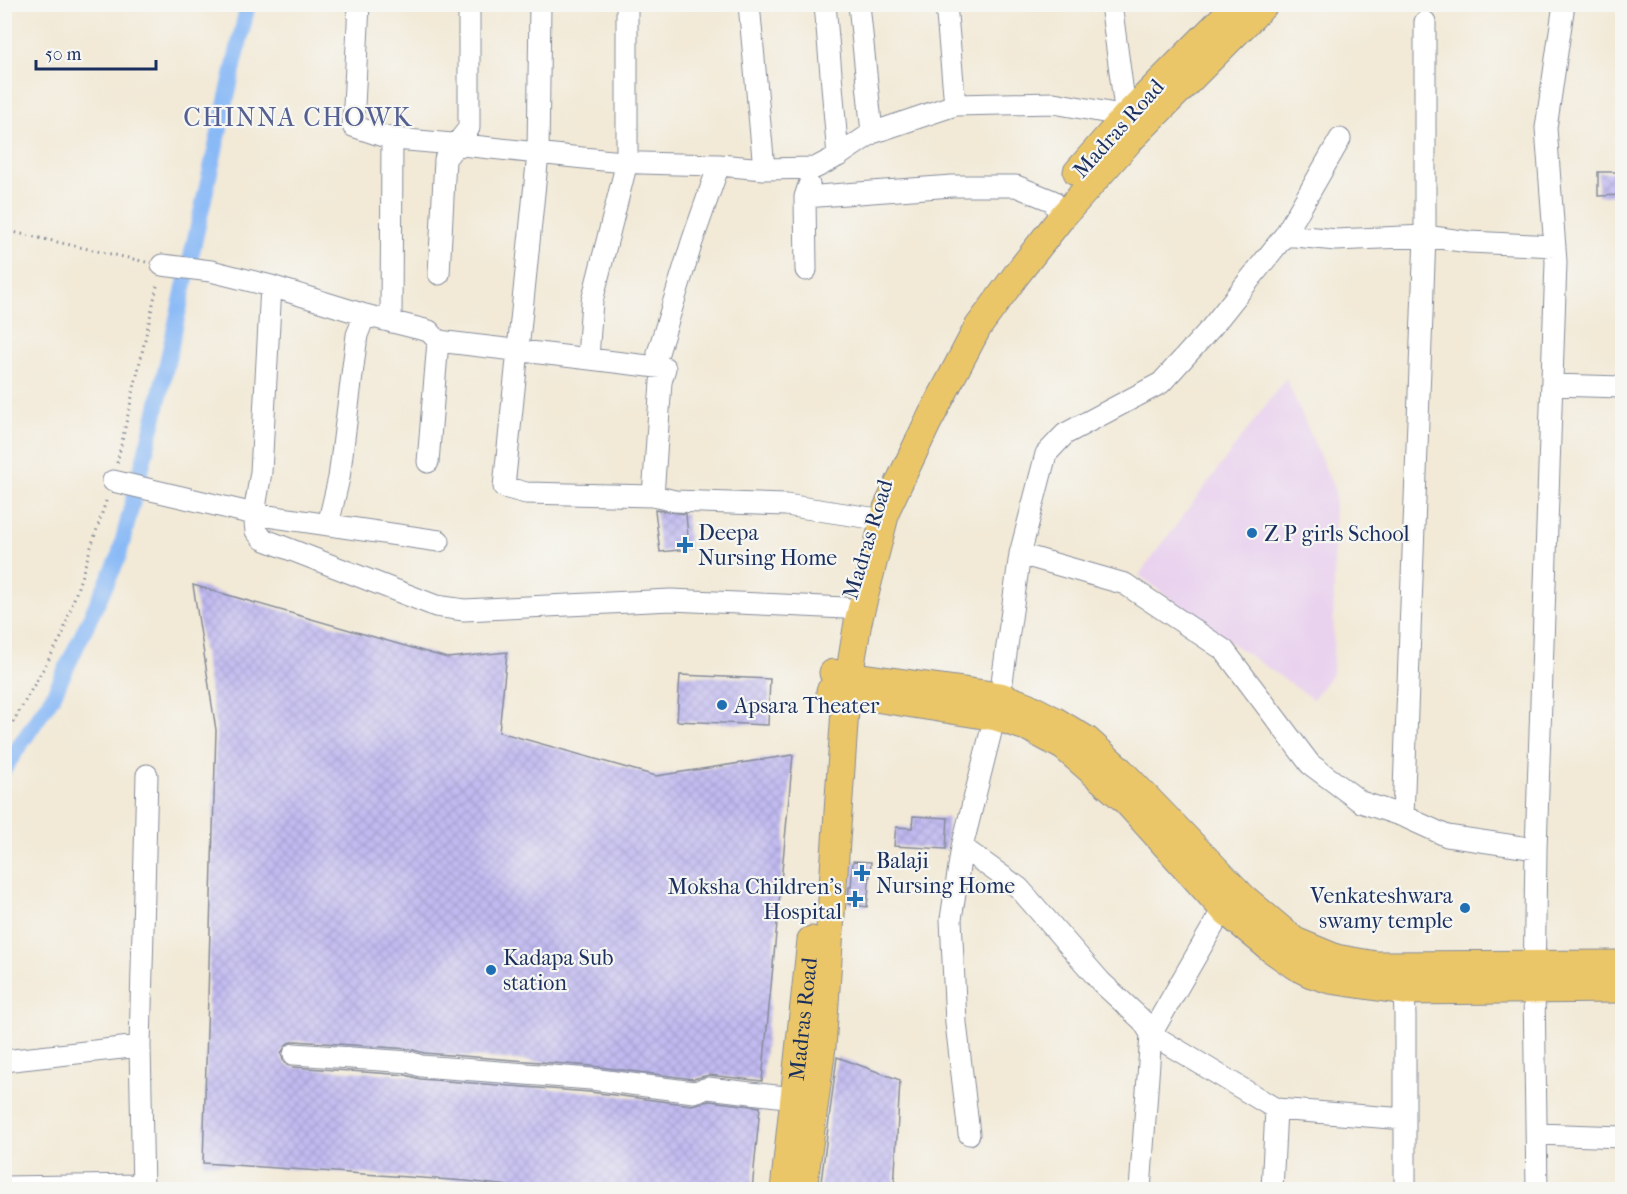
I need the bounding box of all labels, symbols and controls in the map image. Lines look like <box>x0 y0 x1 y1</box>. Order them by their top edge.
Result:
scale bar <box>36 33 156 71</box>
text: 50 m <box>45 44 82 65</box>
street label: Madras Road <box>1068 73 1170 183</box>
district label: CHINNA CHOWK <box>183 102 413 133</box>
street label: Madras Road <box>837 475 899 602</box>
place label: Deepa Nursing Home <box>698 520 837 571</box>
place label: Z P girls School <box>1264 521 1410 547</box>
marker: Z P girls School <box>1245 526 1259 540</box>
marker: Deepa Nursing Home <box>676 536 694 554</box>
place label: Apsara Theater <box>733 693 880 719</box>
marker: Apsara Theater <box>715 698 729 712</box>
place label: Balaji Nursing Home <box>876 848 1015 899</box>
marker: Balaji Nursing Home <box>853 864 871 882</box>
place label: Moksha Children's Hospital <box>668 874 842 925</box>
place label: Venkateshwara swamy temple <box>1309 883 1454 934</box>
marker: Moksha Children's Hospital <box>846 890 864 908</box>
marker: Venkateshwara swamy temple <box>1458 901 1472 915</box>
place label: Kadapa Sub station <box>503 945 614 996</box>
street label: Madras Road <box>784 955 823 1082</box>
marker: Kadapa Sub station <box>484 963 498 977</box>

